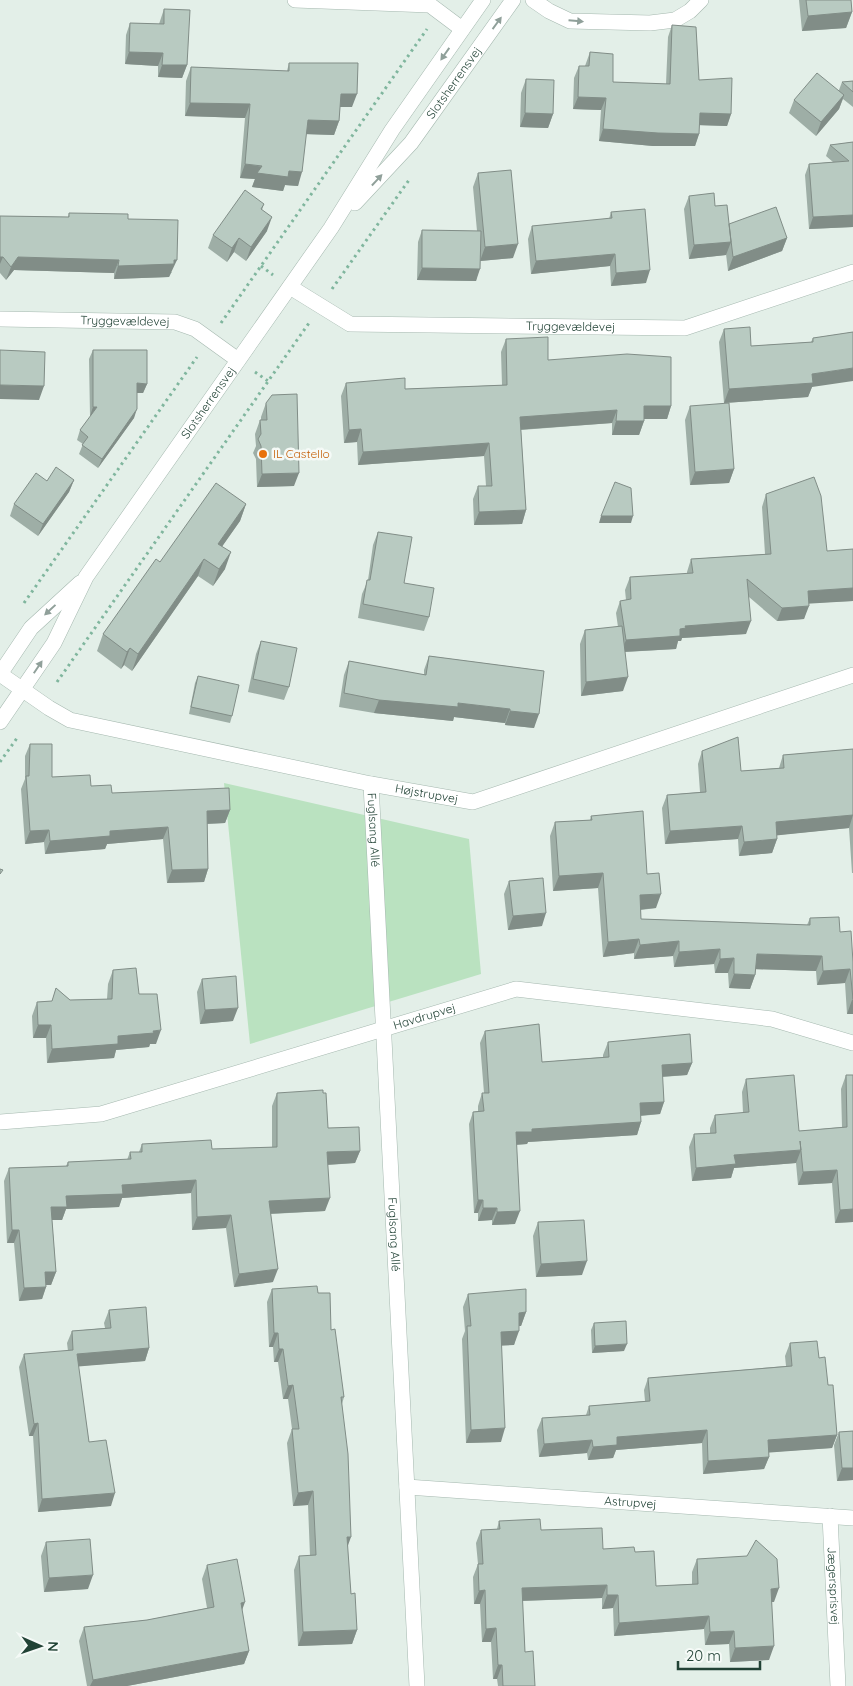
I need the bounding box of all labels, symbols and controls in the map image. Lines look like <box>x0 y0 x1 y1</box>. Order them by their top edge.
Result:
one-way arrow <box>492 16 502 30</box>
one-way arrow <box>568 17 584 25</box>
street label: Slotsherrensvej <box>423 44 484 121</box>
one-way arrow <box>440 47 450 61</box>
one-way arrow <box>371 174 383 186</box>
street label: Tryggevældevej <box>80 312 170 329</box>
street label: Tryggevældevej <box>526 318 615 334</box>
street label: Slotsherrensvej <box>177 363 238 441</box>
place label: IL Castello <box>273 446 330 461</box>
marker: IL Castello <box>257 448 269 460</box>
one-way arrow <box>45 604 57 616</box>
one-way arrow <box>33 660 43 674</box>
street label: Højstrupvej <box>394 780 459 806</box>
street label: Fuglsang Allé <box>364 792 383 868</box>
street label: Havdrupvej <box>391 1000 457 1033</box>
street label: Fuglsang Allé <box>385 1197 404 1272</box>
street label: Astrupvej <box>604 1493 657 1511</box>
street label: Jægersprisvej <box>824 1546 843 1625</box>
north arrow <box>15 1621 65 1671</box>
scale bar <box>678 1638 760 1670</box>
text: N <box>44 1641 62 1652</box>
text: 20 m <box>686 1646 721 1665</box>

